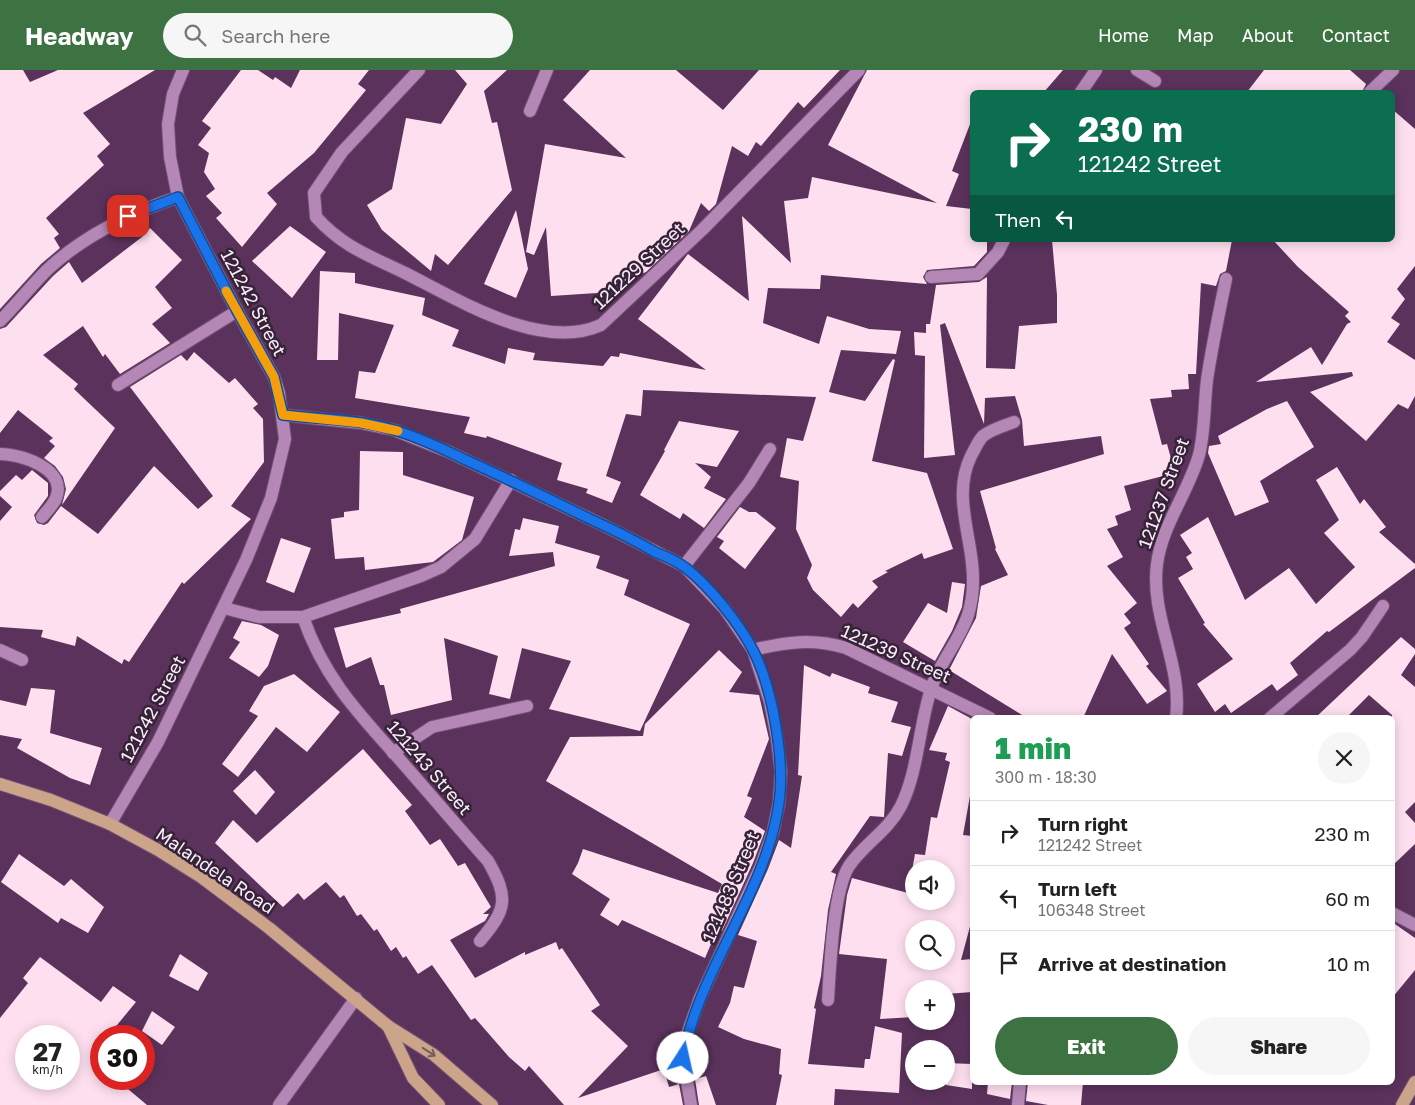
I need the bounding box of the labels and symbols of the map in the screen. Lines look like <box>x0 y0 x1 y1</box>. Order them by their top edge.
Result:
pin <box>107 195 149 237</box>
street label: 121229 Street <box>588 217 689 313</box>
street label: 121242 Street <box>217 245 291 360</box>
street label: 121237 Street <box>1133 434 1193 551</box>
street label: 121239 Street <box>838 619 955 687</box>
street label: 121242 Street <box>115 651 189 766</box>
street label: 121243 Street <box>383 716 477 819</box>
street label: Malandela Road <box>152 822 279 918</box>
street label: 121483 Street <box>697 828 763 945</box>
speed limit sign: 30 <box>90 1025 155 1090</box>
position arrow <box>656 1031 708 1083</box>
one-way arrow <box>422 1046 436 1057</box>

